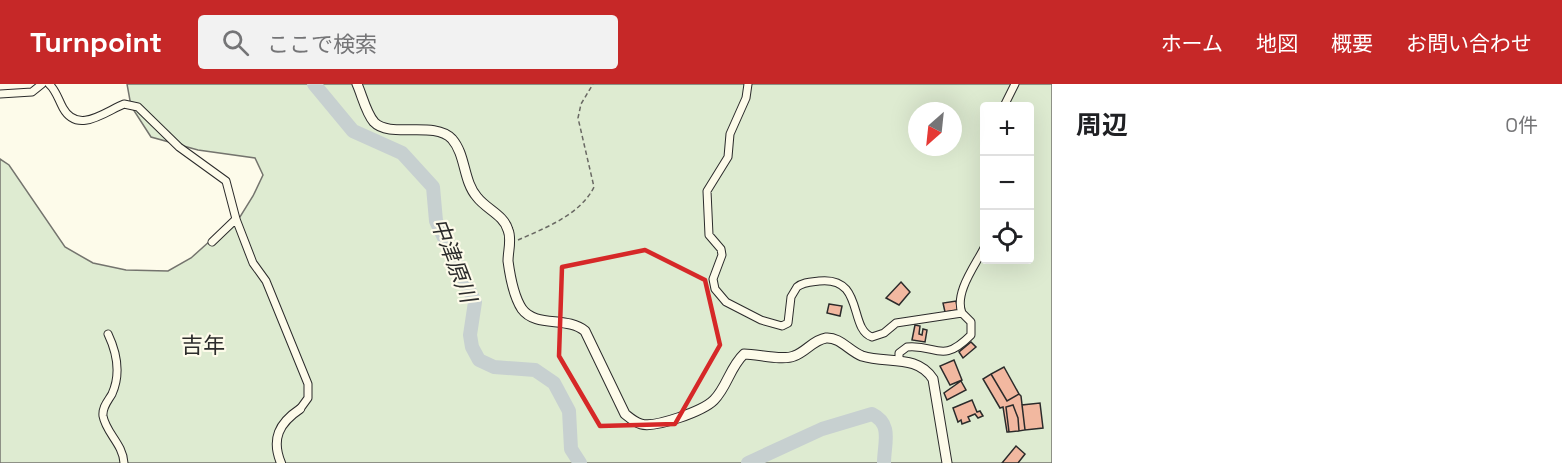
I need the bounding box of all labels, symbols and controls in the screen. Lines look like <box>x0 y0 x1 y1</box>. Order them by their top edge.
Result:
search box <box>198 15 618 69</box>
text: Turnpoint <box>30 24 162 60</box>
icon: search <box>219 26 252 59</box>
text: ここで検索 <box>267 30 377 58</box>
text: ホーム <box>1161 30 1223 57</box>
text: 地図 <box>1256 30 1298 57</box>
text: 概要 <box>1331 30 1373 57</box>
text: お問い合わせ <box>1406 30 1532 57</box>
north arrow <box>908 102 962 156</box>
map controls <box>980 102 1034 264</box>
button: + <box>980 102 1034 156</box>
text: 周辺 <box>1076 108 1128 142</box>
text: 0件 <box>1505 112 1538 138</box>
button: − <box>980 156 1034 210</box>
button: locate <box>980 210 1034 264</box>
water label: 中津原川 <box>425 214 484 308</box>
district label: 吉年 <box>181 331 225 359</box>

